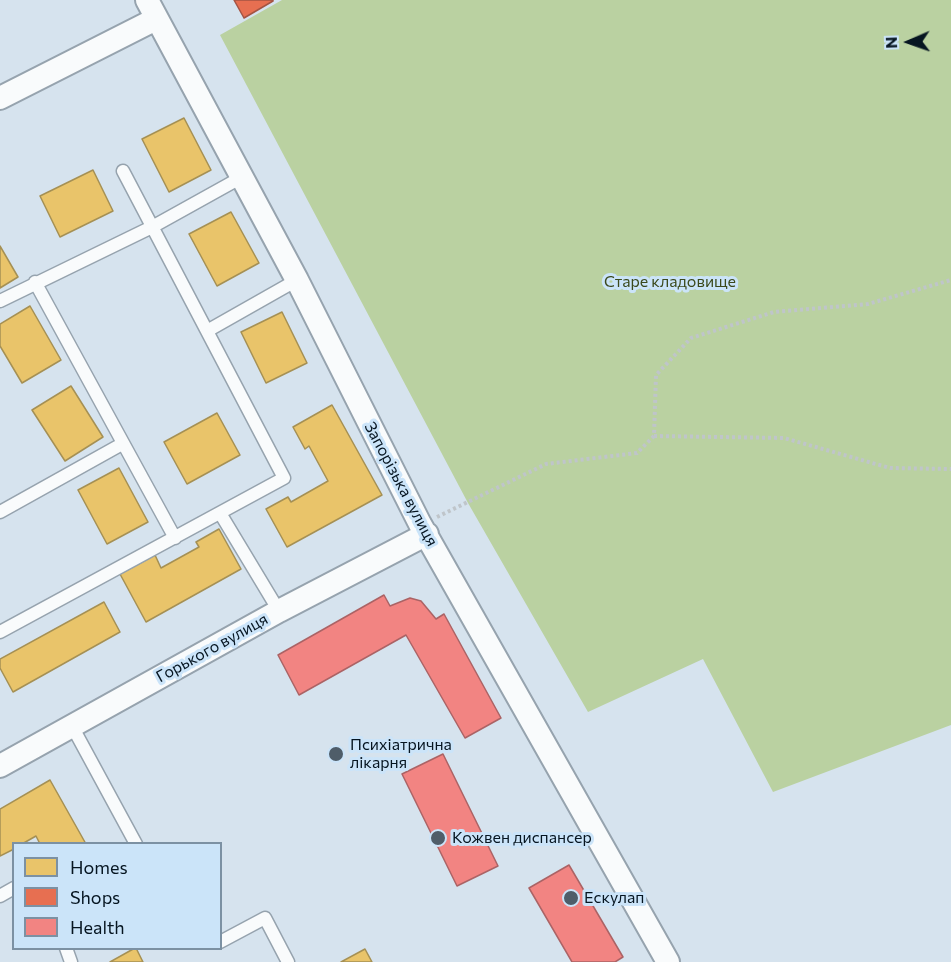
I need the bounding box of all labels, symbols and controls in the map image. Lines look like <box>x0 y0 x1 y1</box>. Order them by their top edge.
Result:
north arrow <box>879 12 939 72</box>
text: N <box>881 36 900 49</box>
park label: Старе кладовище <box>604 272 736 292</box>
street label: Запорізька вулиця <box>360 419 442 549</box>
street label: Горького вулиця <box>153 609 271 687</box>
place label: Психіатрична лікарня <box>350 735 452 773</box>
marker: Психіатрична лікарня <box>327 745 345 763</box>
place label: Кожвен диспансер <box>452 828 592 848</box>
marker: Кожвен диспансер <box>429 829 447 847</box>
legend <box>12 842 222 950</box>
text: Homes <box>70 856 128 878</box>
text: Shops <box>70 886 120 908</box>
place label: Ескулап <box>584 888 644 908</box>
marker: Ескулап <box>562 889 580 907</box>
text: Health <box>70 916 125 938</box>

